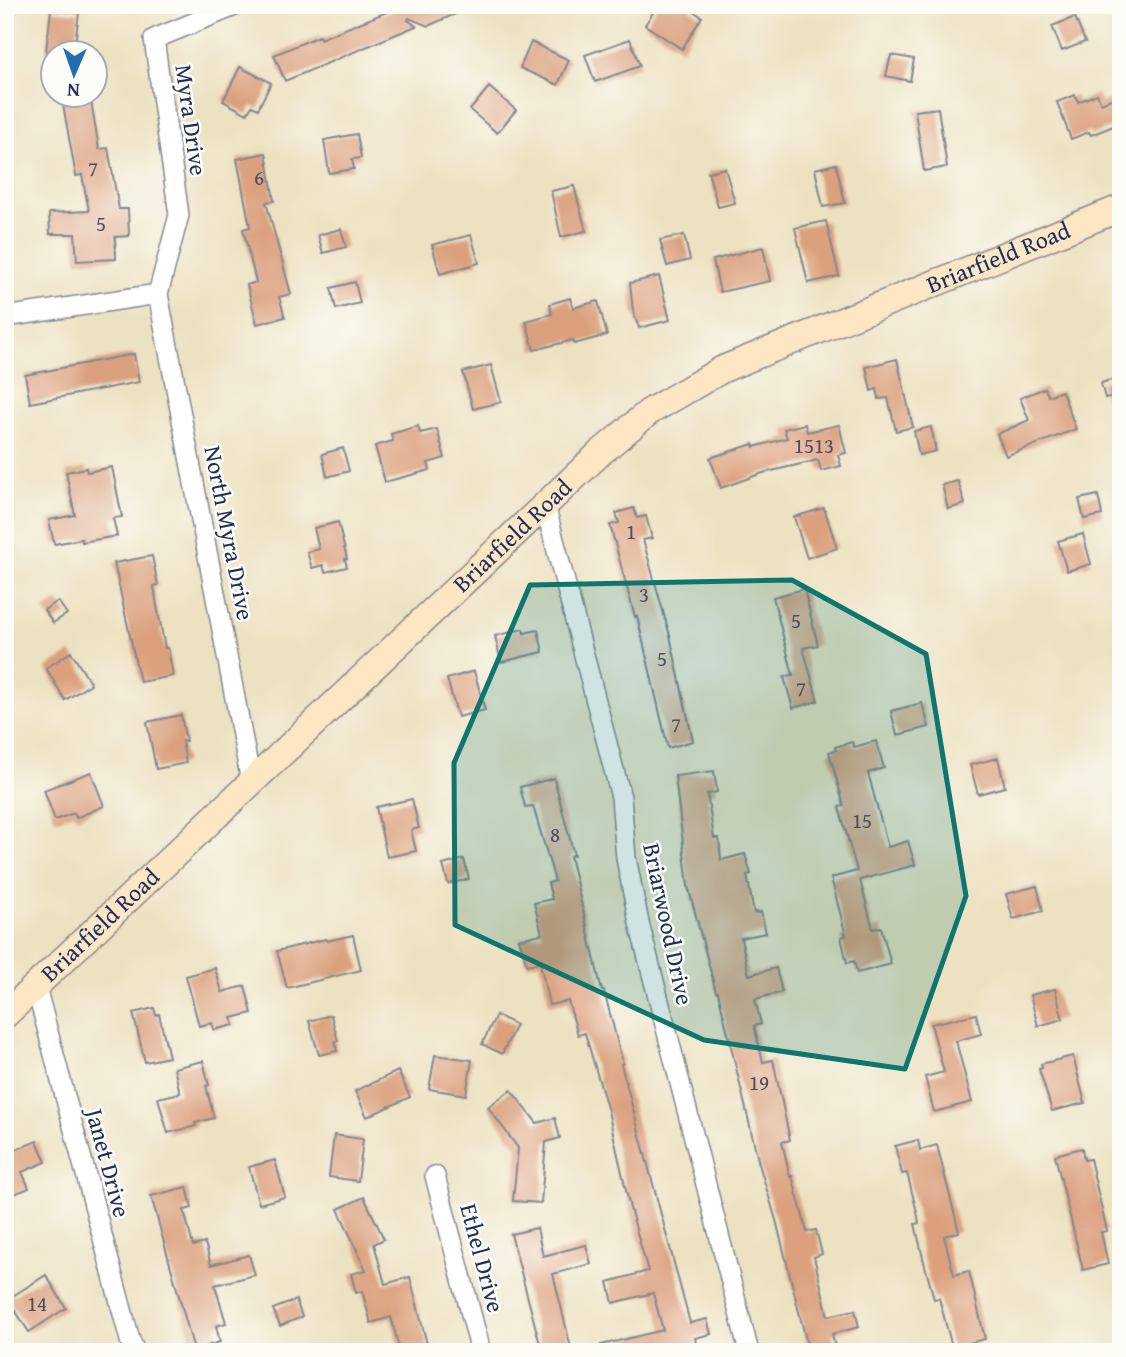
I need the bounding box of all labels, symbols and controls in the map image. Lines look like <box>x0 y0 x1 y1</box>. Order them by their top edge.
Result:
north arrow <box>38 38 108 108</box>
street label: Myra Drive <box>166 62 217 178</box>
text: N <box>66 77 80 105</box>
house number: 7 <box>88 153 98 184</box>
house number: 6 <box>254 162 264 193</box>
house number: 5 <box>96 208 106 239</box>
street label: Briarfield Road <box>921 212 1076 302</box>
house number: 1513 <box>794 430 834 461</box>
street label: North Myra Drive <box>195 443 264 623</box>
street label: Briarfield Road <box>445 470 580 600</box>
house number: 1 <box>626 516 636 547</box>
house number: 3 <box>639 579 649 610</box>
house number: 5 <box>791 605 801 636</box>
house number: 5 <box>657 643 667 674</box>
house number: 7 <box>796 673 806 704</box>
house number: 7 <box>671 709 681 740</box>
house number: 15 <box>852 805 872 836</box>
house number: 8 <box>550 819 560 850</box>
street label: Briarwood Drive <box>634 840 703 1008</box>
street label: Briarfield Road <box>33 860 167 990</box>
house number: 19 <box>749 1067 769 1098</box>
street label: Janet Drive <box>76 1102 140 1221</box>
street label: Ethel Drive <box>451 1200 514 1316</box>
house number: 14 <box>27 1288 47 1319</box>

